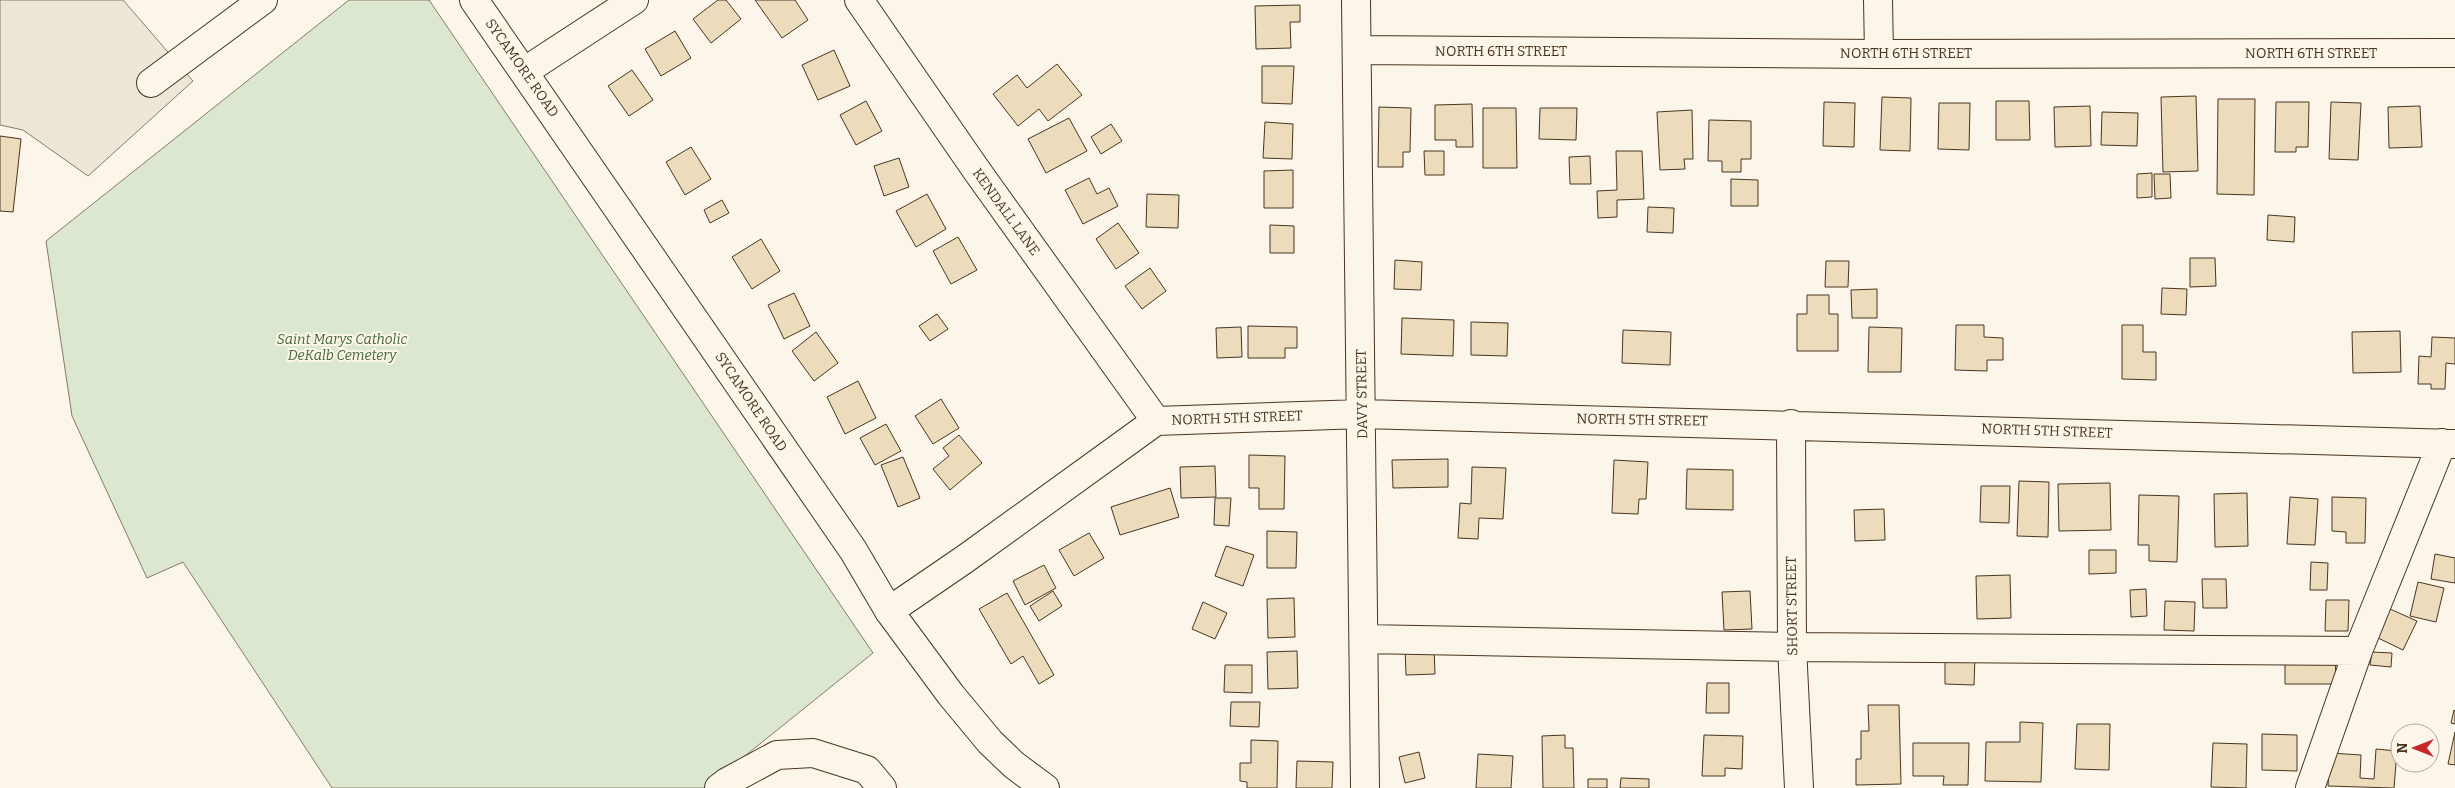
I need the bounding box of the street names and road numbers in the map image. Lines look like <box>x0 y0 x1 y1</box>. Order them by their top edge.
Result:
street label: SYCAMORE ROAD <box>482 16 562 120</box>
street label: NORTH 6TH STREET <box>1435 43 1567 60</box>
street label: NORTH 6TH STREET <box>1840 45 1972 62</box>
street label: NORTH 6TH STREET <box>2245 45 2377 62</box>
street label: KENDALL LANE <box>969 165 1043 259</box>
street label: SYCAMORE ROAD <box>711 349 791 455</box>
street label: DAVY STREET <box>1353 349 1371 439</box>
street label: NORTH 5TH STREET <box>1171 407 1303 429</box>
street label: NORTH 5TH STREET <box>1576 410 1708 430</box>
street label: NORTH 5TH STREET <box>1981 420 2113 442</box>
street label: SHORT STREET <box>1783 556 1801 656</box>

